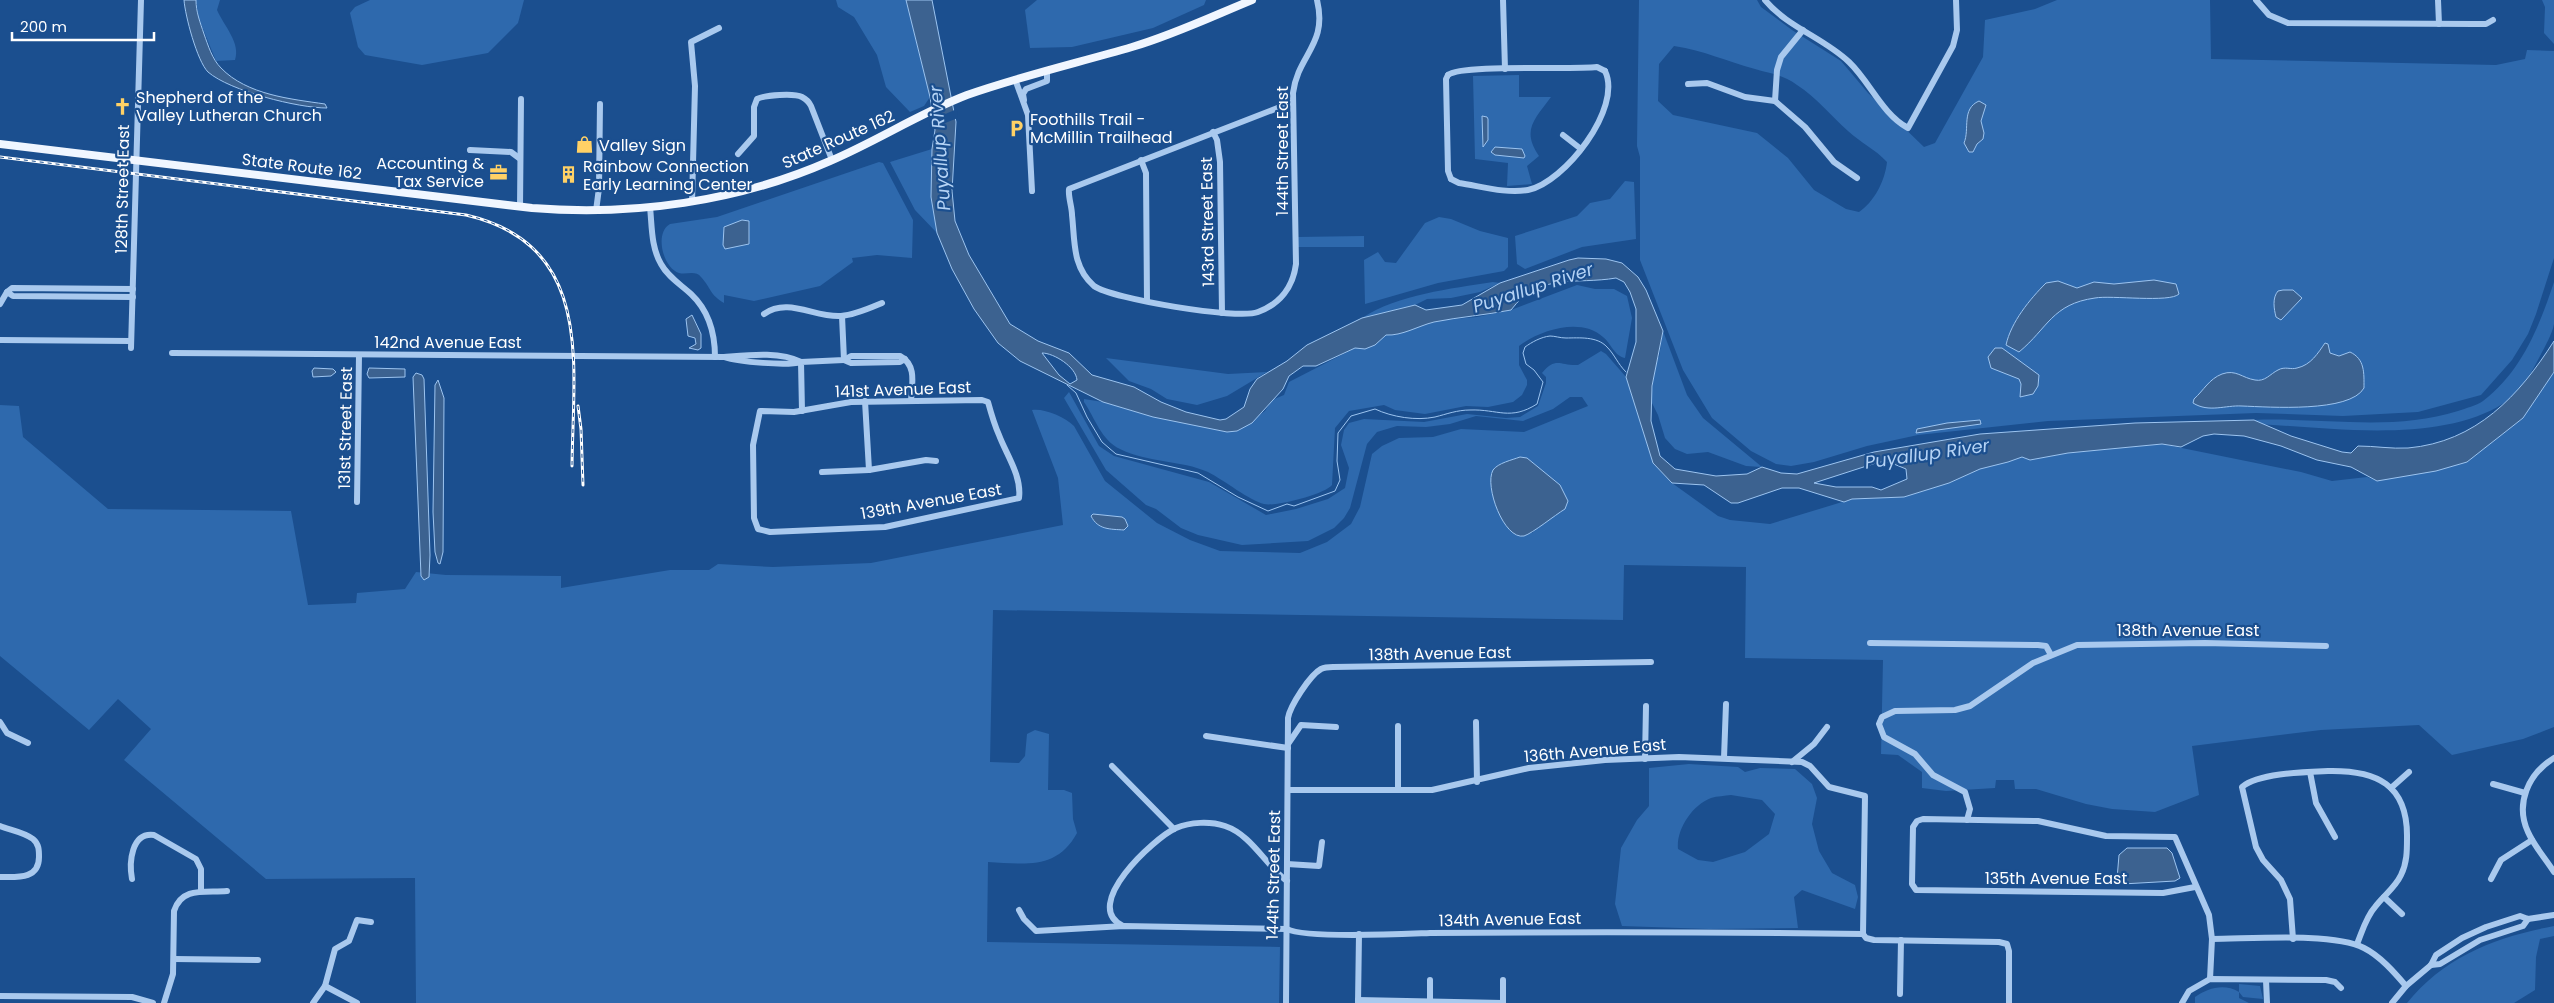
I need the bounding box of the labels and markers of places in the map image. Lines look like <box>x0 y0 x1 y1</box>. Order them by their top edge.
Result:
place label: Shepherd of the Valley Lutheran Church <box>136 86 322 127</box>
church icon: Shepherd of the Valley Lutheran Church <box>112 96 132 116</box>
place label: Foothills Trail - McMillin Trailhead <box>1030 108 1173 149</box>
parking icon: Foothills Trail - McMillin Trailhead <box>1006 118 1026 138</box>
place label: Valley Sign <box>599 134 686 157</box>
shop icon: Valley Sign <box>575 135 595 155</box>
place label: Accounting & Tax Service <box>376 152 484 193</box>
place label: Rainbow Connection Early Learning Center <box>583 155 753 196</box>
office icon: Accounting & Tax Service <box>488 162 508 182</box>
building icon: Rainbow Connection Early Learning Center <box>559 165 579 185</box>

